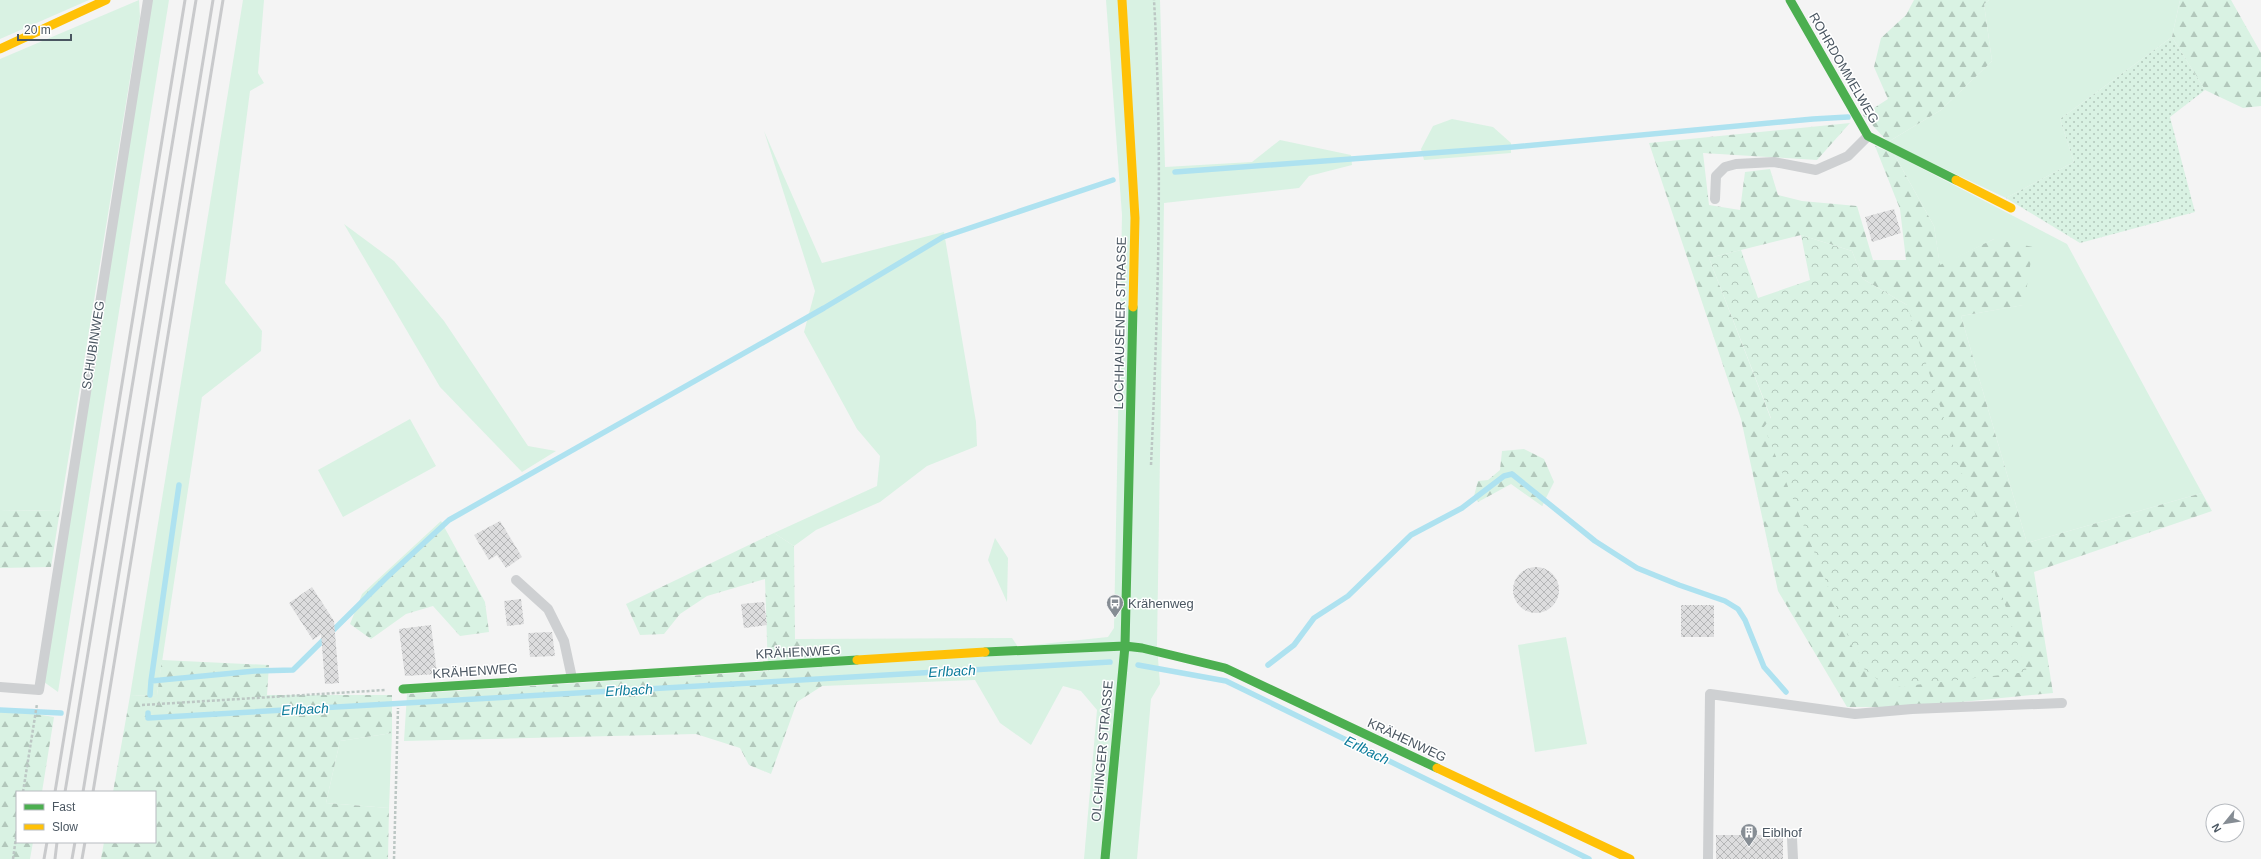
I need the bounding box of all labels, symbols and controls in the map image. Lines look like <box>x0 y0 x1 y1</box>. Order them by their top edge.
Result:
street label: ROHRDOMMELWEG <box>1806 10 1882 126</box>
scale bar <box>18 16 71 42</box>
text: 20 m <box>24 23 51 37</box>
street label: LOCHHAUSENER STRASSE <box>1111 236 1129 409</box>
street label: SCHUBINWEG <box>79 300 107 390</box>
bus stop icon: Krähenweg <box>1105 593 1125 618</box>
place label: Krähenweg <box>1128 596 1194 611</box>
street label: KRÄHENWEG <box>755 642 841 662</box>
street label: KRÄHENWEG <box>432 661 518 681</box>
water label: Erlbach <box>928 662 976 680</box>
street label: OLCHINGER STRASSE <box>1088 680 1116 822</box>
water label: Erlbach <box>605 681 653 699</box>
water label: Erlbach <box>281 700 329 718</box>
street label: KRÄHENWEG <box>1365 715 1449 765</box>
water label: Erlbach <box>1342 732 1392 768</box>
legend <box>16 791 156 843</box>
text: Fast <box>52 800 76 814</box>
north arrow <box>2205 803 2245 843</box>
text: Slow <box>52 820 78 834</box>
building icon: Eiblhof <box>1739 822 1759 847</box>
text: N <box>2209 822 2224 834</box>
place label: Eiblhof <box>1762 825 1802 840</box>

